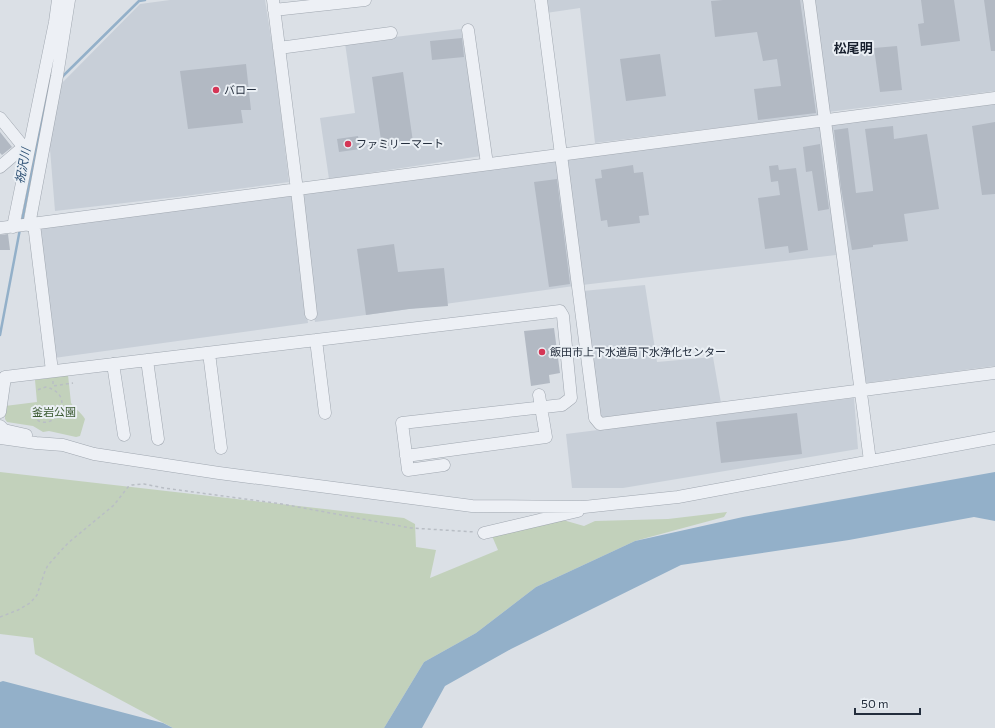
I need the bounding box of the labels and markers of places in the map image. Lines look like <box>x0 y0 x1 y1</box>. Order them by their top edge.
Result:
place label: バロー <box>224 83 257 96</box>
marker: バロー <box>211 85 221 95</box>
place label: ファミリーマート <box>356 137 444 150</box>
marker: ファミリーマート <box>343 139 353 149</box>
place label: 飯田市上下水道局下水浄化センター <box>550 345 726 358</box>
marker: 飯田市上下水道局下水浄化センター <box>537 347 547 357</box>

